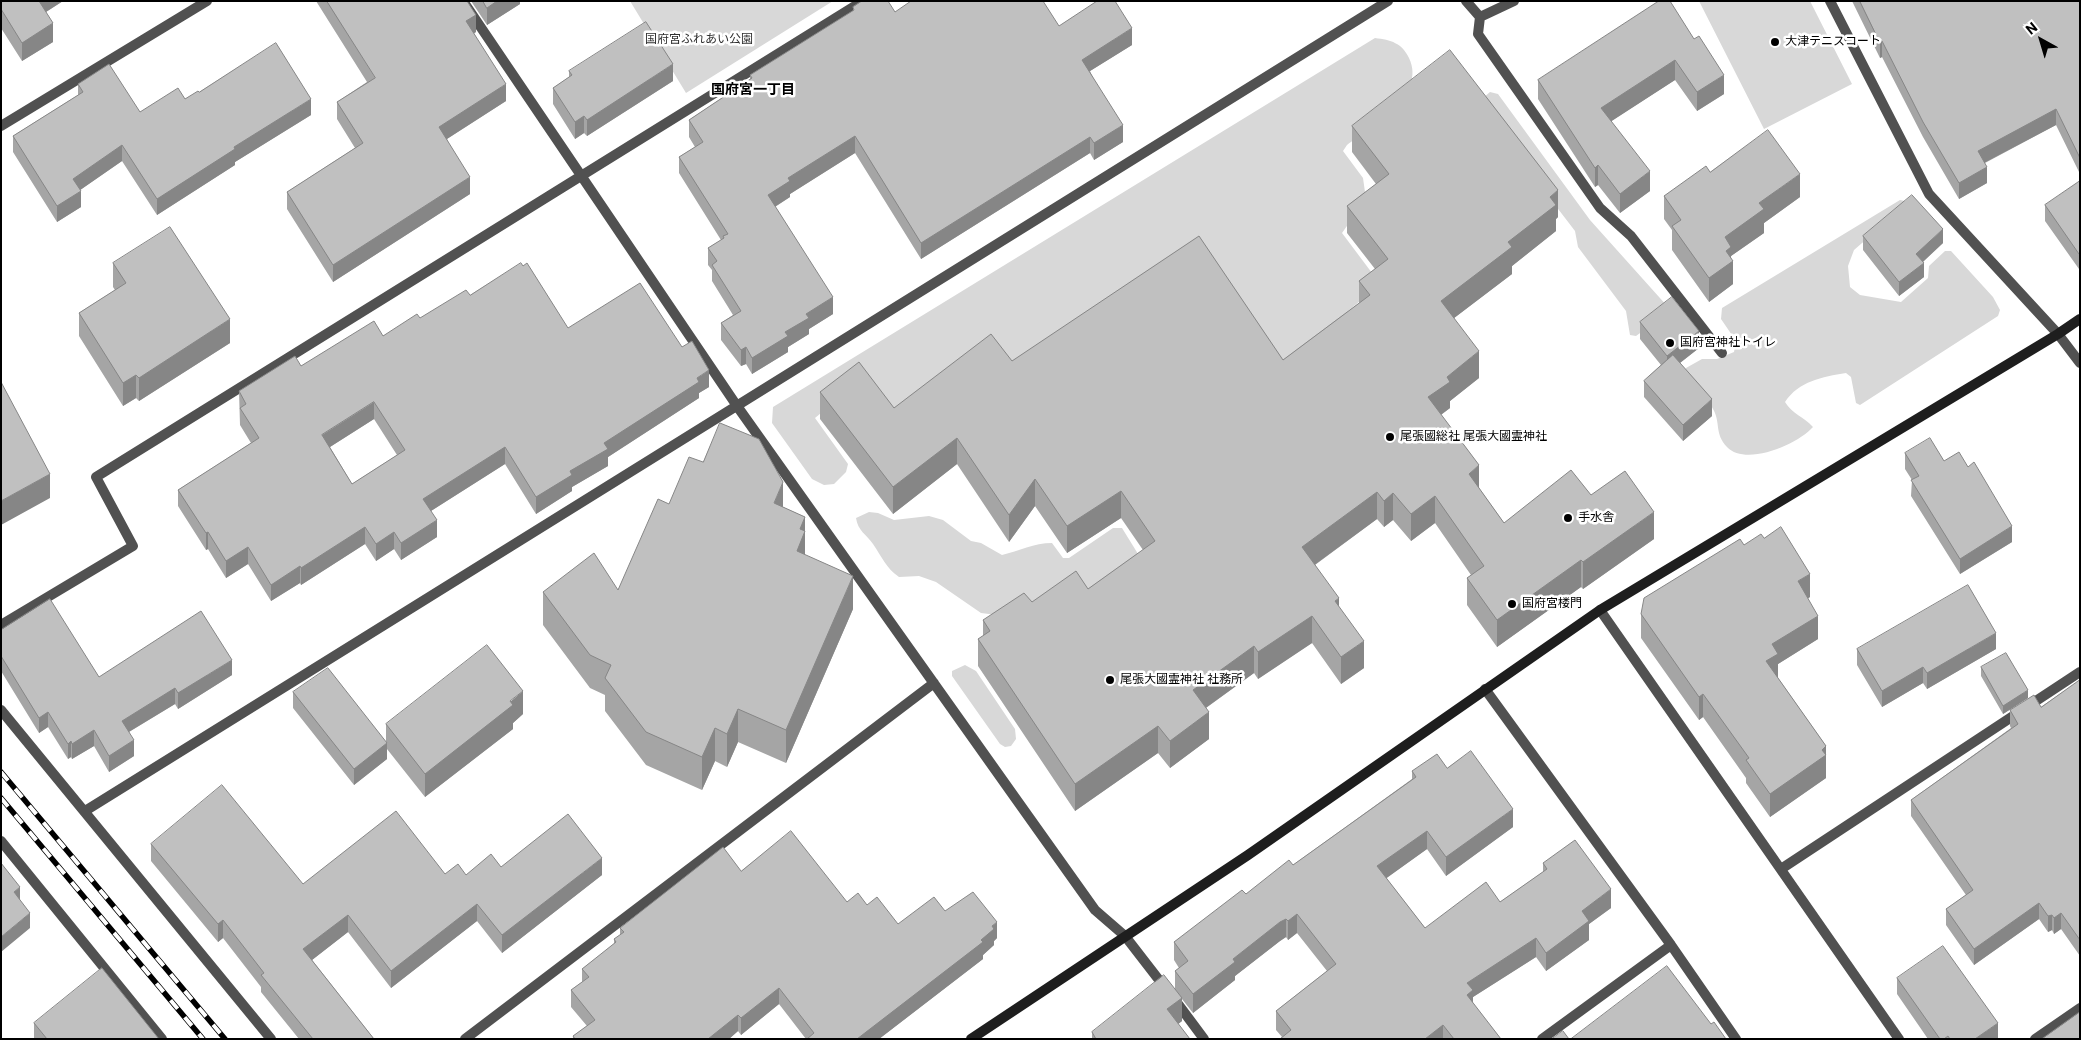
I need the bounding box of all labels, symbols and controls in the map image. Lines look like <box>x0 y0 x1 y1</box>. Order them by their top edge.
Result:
north arrow <box>2016 15 2066 65</box>
text: N <box>2023 19 2040 38</box>
park label: 国府宮ふれあい公園 <box>645 33 753 47</box>
place label: 大津テニスコート <box>1785 35 1881 49</box>
marker: 大津テニスコート <box>1769 36 1781 48</box>
district label: 国府宮一丁目 <box>711 82 795 98</box>
place label: 国府宮神社トイレ <box>1680 336 1776 350</box>
marker: 国府宮神社トイレ <box>1664 337 1676 349</box>
place label: 尾張國総社 尾張大國霊神社 <box>1400 430 1547 444</box>
marker: 尾張國総社 尾張大國霊神社 <box>1384 431 1396 443</box>
place label: 手水舎 <box>1578 511 1614 525</box>
marker: 手水舎 <box>1562 512 1574 524</box>
place label: 国府宮楼門 <box>1522 597 1582 611</box>
marker: 国府宮楼門 <box>1506 598 1518 610</box>
place label: 尾張大國霊神社 社務所 <box>1120 673 1243 687</box>
marker: 尾張大國霊神社 社務所 <box>1104 674 1116 686</box>

